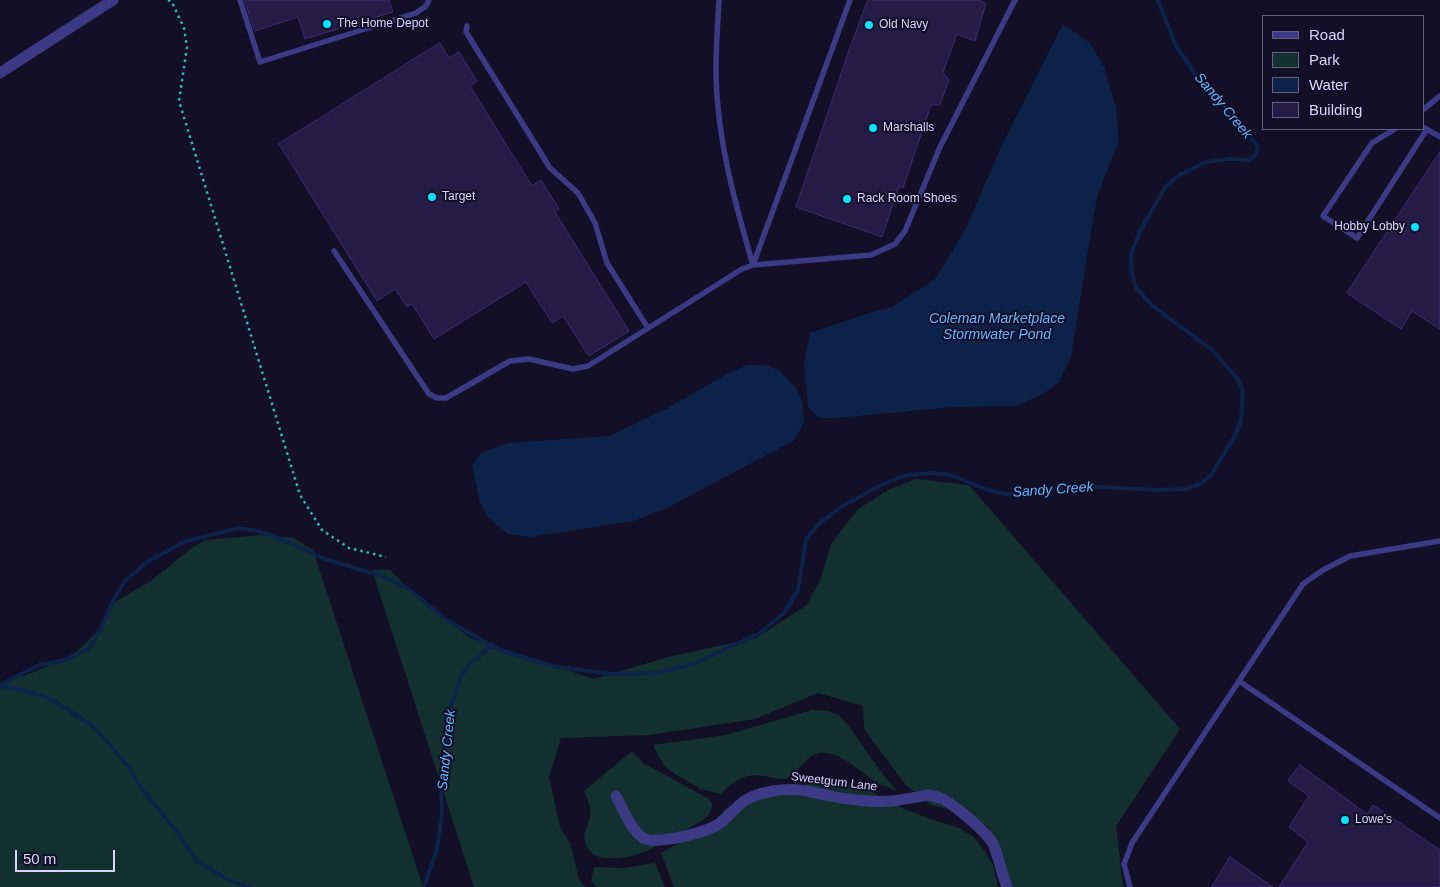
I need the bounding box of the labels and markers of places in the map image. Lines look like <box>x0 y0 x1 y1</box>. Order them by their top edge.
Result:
place label: The Home Depot <box>337 17 428 31</box>
marker: The Home Depot <box>321 18 333 30</box>
place label: Old Navy <box>879 18 928 32</box>
marker: Old Navy <box>863 19 875 31</box>
place label: Marshalls <box>883 121 934 135</box>
marker: Marshalls <box>867 122 879 134</box>
place label: Target <box>442 190 475 204</box>
marker: Target <box>426 191 438 203</box>
place label: Rack Room Shoes <box>857 192 957 206</box>
marker: Rack Room Shoes <box>841 193 853 205</box>
place label: Hobby Lobby <box>1334 220 1405 234</box>
marker: Hobby Lobby <box>1409 221 1421 233</box>
place label: Lowe's <box>1355 813 1392 827</box>
marker: Lowe's <box>1339 814 1351 826</box>

